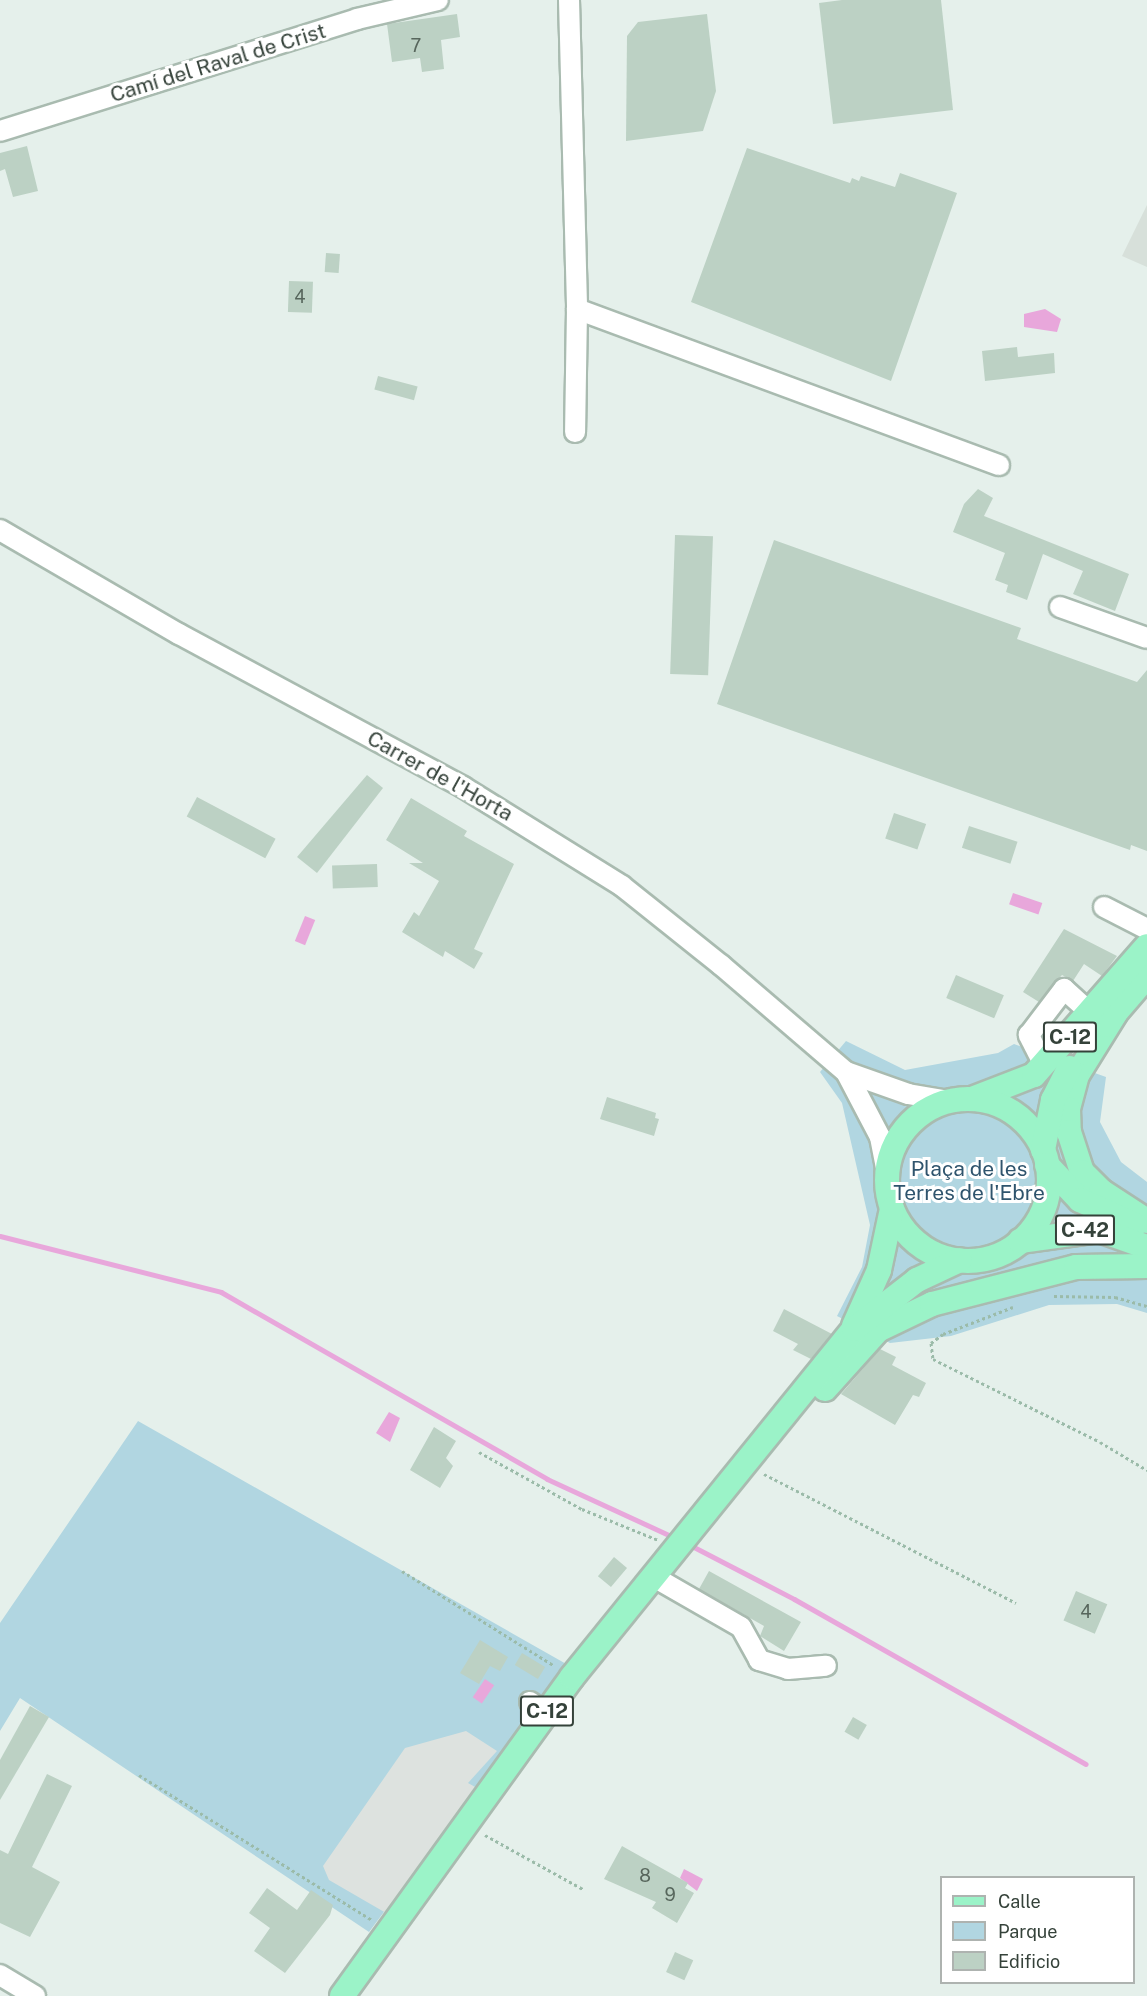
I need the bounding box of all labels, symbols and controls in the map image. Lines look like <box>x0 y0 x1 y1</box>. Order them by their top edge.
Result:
street label: Camí del Raval de Crist <box>107 18 329 108</box>
house number: 7 <box>411 35 421 57</box>
house number: 4 <box>294 286 306 308</box>
street label: Carrer de l'Horta <box>363 725 517 827</box>
road number: C-12 <box>1042 1020 1098 1054</box>
park label: Plaça de les Terres de l'Ebre <box>893 1156 1045 1206</box>
road number: C-42 <box>1054 1213 1116 1247</box>
house number: 4 <box>1080 1601 1092 1623</box>
road number: C-12 <box>518 1694 576 1728</box>
house number: 8 <box>639 1865 651 1887</box>
legend <box>940 1876 1135 1984</box>
house number: 9 <box>664 1884 676 1906</box>
text: Calle <box>998 1891 1041 1912</box>
text: Parque <box>998 1921 1058 1942</box>
text: Edificio <box>998 1951 1060 1972</box>

